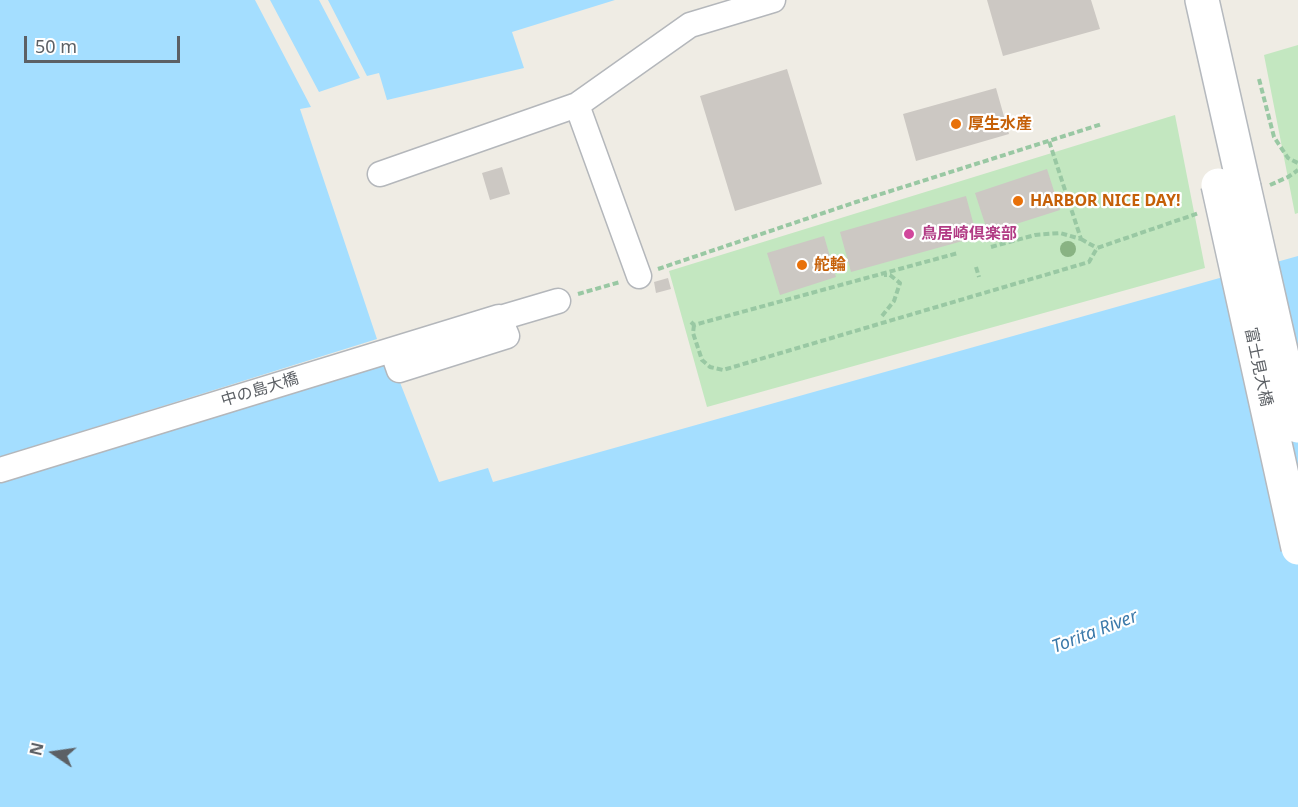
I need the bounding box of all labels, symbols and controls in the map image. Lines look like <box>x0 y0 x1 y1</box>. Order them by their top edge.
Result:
scale bar <box>27 24 183 62</box>
text: 50 m <box>35 34 77 58</box>
place label: 厚生水産 <box>968 114 1032 134</box>
marker: 厚生水産 <box>949 117 963 131</box>
place label: HARBOR NICE DAY! <box>1030 191 1180 211</box>
marker: HARBOR NICE DAY! <box>1011 194 1025 208</box>
place label: 鳥居崎倶楽部 <box>921 224 1017 244</box>
marker: 鳥居崎倶楽部 <box>902 227 916 241</box>
place label: 舵輪 <box>814 255 846 275</box>
marker: 舵輪 <box>795 258 809 272</box>
street label: 富士見大橋 <box>1240 326 1276 408</box>
street label: 中の島大橋 <box>219 369 301 411</box>
water label: Torita River <box>1049 606 1141 658</box>
north arrow <box>24 723 84 783</box>
text: N <box>24 740 49 758</box>

